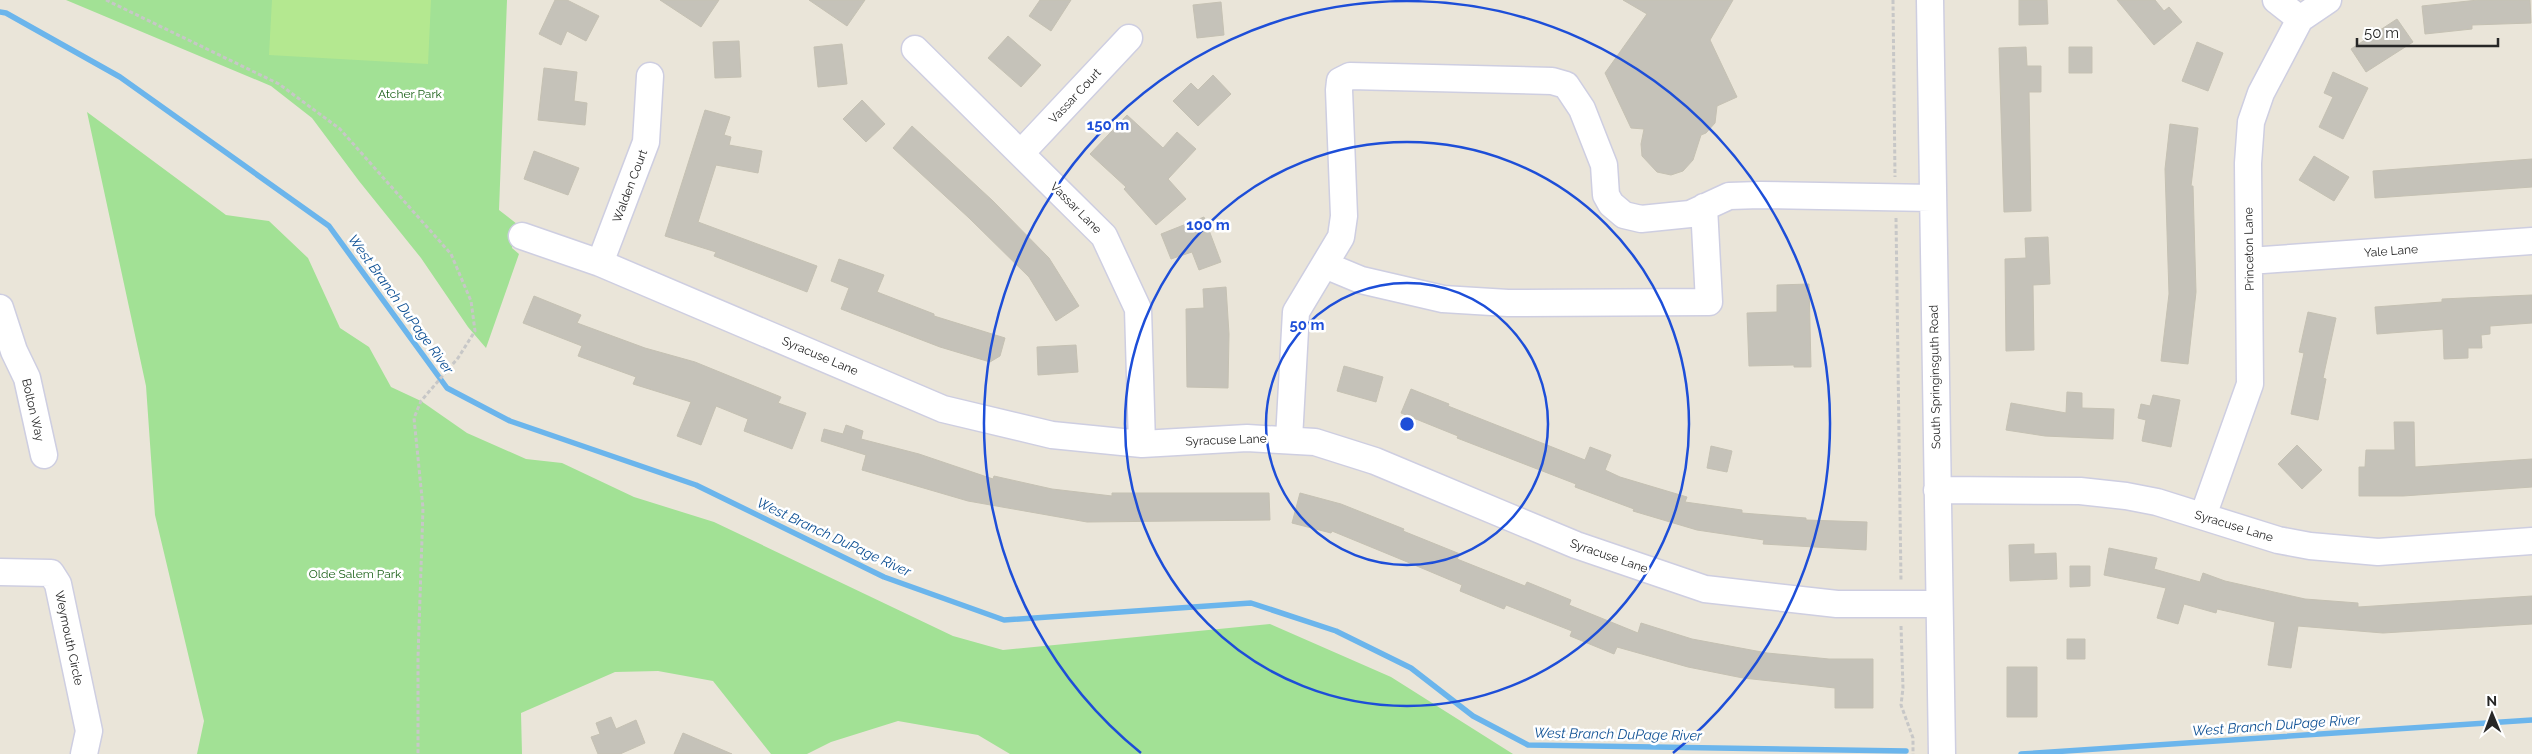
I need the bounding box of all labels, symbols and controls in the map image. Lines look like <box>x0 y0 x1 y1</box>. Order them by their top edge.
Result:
scale bar <box>2357 15 2498 47</box>
text: 50 m <box>2364 24 2399 42</box>
street label: Vassar Court <box>1046 66 1104 126</box>
park label: Atcher Park <box>378 87 443 101</box>
text: 150 m <box>1087 116 1129 134</box>
street label: Walden Court <box>610 148 650 224</box>
street label: Vassar Lane <box>1047 179 1105 237</box>
street label: Princeton Lane <box>2241 207 2257 291</box>
text: 100 m <box>1186 216 1230 234</box>
water label: West Branch DuPage River <box>345 231 458 378</box>
street label: Yale Lane <box>2363 242 2419 260</box>
street label: South Springinsguth Road <box>1927 305 1943 449</box>
text: 50 m <box>1289 316 1325 334</box>
street label: Syracuse Lane <box>780 334 860 378</box>
street label: Bolton Way <box>19 377 47 443</box>
centre of rings <box>1398 415 1416 433</box>
street label: Syracuse Lane <box>1185 432 1267 448</box>
water label: West Branch DuPage River <box>755 494 915 580</box>
street label: Syracuse Lane <box>2193 507 2275 545</box>
street label: Syracuse Lane <box>1568 536 1650 576</box>
park label: Olde Salem Park <box>309 567 402 581</box>
street label: Weymouth Circle <box>52 589 86 687</box>
north arrow <box>2467 689 2517 739</box>
text: N <box>2486 693 2497 709</box>
water label: West Branch DuPage River <box>2192 711 2362 739</box>
water label: West Branch DuPage River <box>1534 725 1703 743</box>

